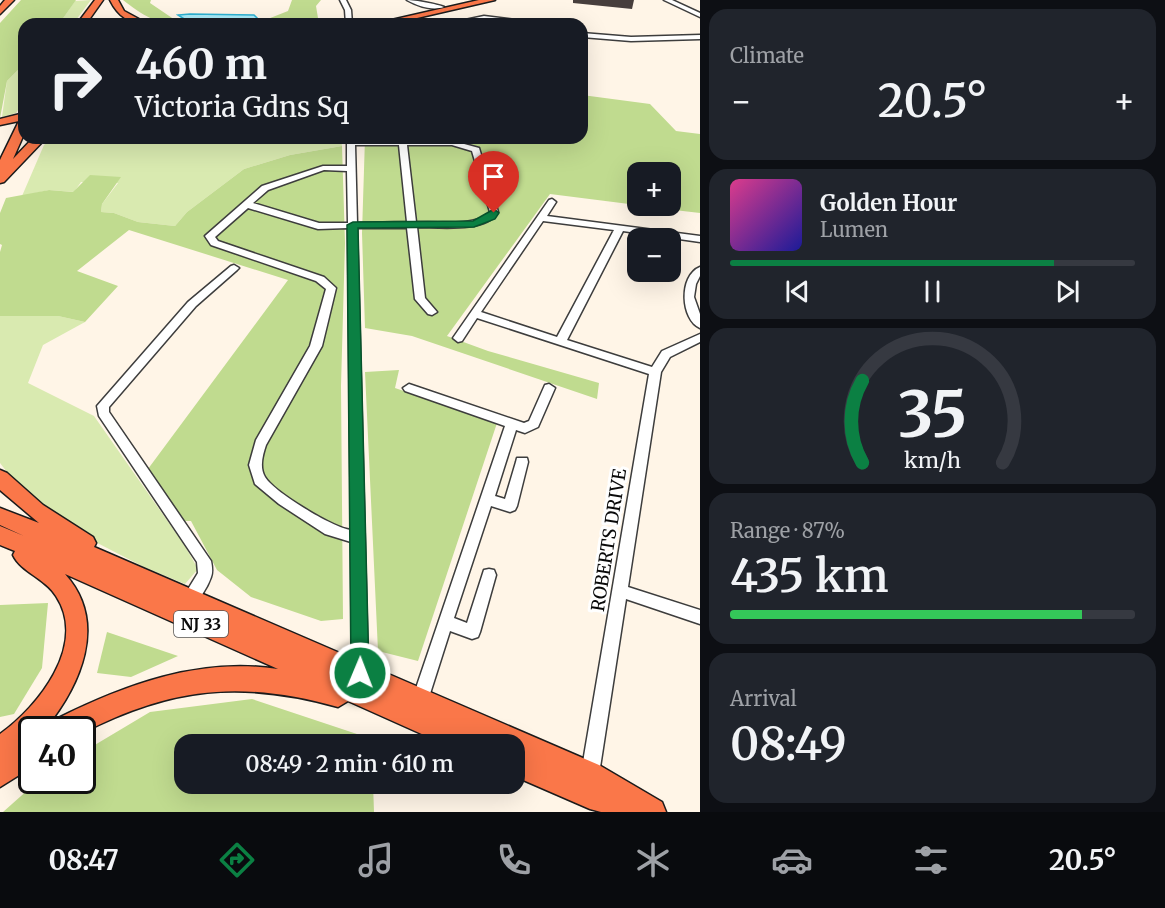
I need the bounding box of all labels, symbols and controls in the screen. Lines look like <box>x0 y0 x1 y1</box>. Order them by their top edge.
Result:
text: 460 m <box>135 38 267 90</box>
icon: right <box>36 42 114 120</box>
text: Climate <box>730 43 804 68</box>
text: 20.5° <box>878 73 987 129</box>
text: − <box>730 81 752 122</box>
text: + <box>1113 81 1135 122</box>
text: Victoria Gdns Sq <box>135 90 349 124</box>
pin <box>468 151 519 213</box>
icon: arrive <box>477 160 510 193</box>
map controls <box>627 162 681 282</box>
button: + <box>627 162 681 216</box>
text: Golden Hour <box>820 189 957 217</box>
text: Lumen <box>820 217 888 242</box>
button: − <box>627 228 681 282</box>
icon: previous <box>781 275 814 308</box>
icon: pause <box>916 275 949 308</box>
icon: next <box>1051 275 1084 308</box>
text: 35 <box>898 376 967 454</box>
text: km/h <box>904 447 961 474</box>
street label: ROBERTS DRIVE <box>586 466 631 613</box>
text: Range · 87% <box>730 518 845 543</box>
text: 435 km <box>730 548 889 604</box>
road number: NJ 33 <box>174 611 228 637</box>
position arrow <box>328 641 392 705</box>
text: Arrival <box>730 686 797 711</box>
speed limit sign: 40 <box>18 716 96 794</box>
text: 08:49 <box>730 716 847 772</box>
text: 08:49 · 2 min · 610 m <box>245 750 454 778</box>
icon: directions <box>216 839 258 881</box>
icon: music <box>355 839 397 881</box>
icon: phone <box>493 839 535 881</box>
icon: climate <box>632 839 674 881</box>
icon: car <box>771 839 813 881</box>
icon: filters <box>910 839 952 881</box>
text: 08:47 <box>48 843 119 877</box>
text: 20.5° <box>1049 843 1116 877</box>

